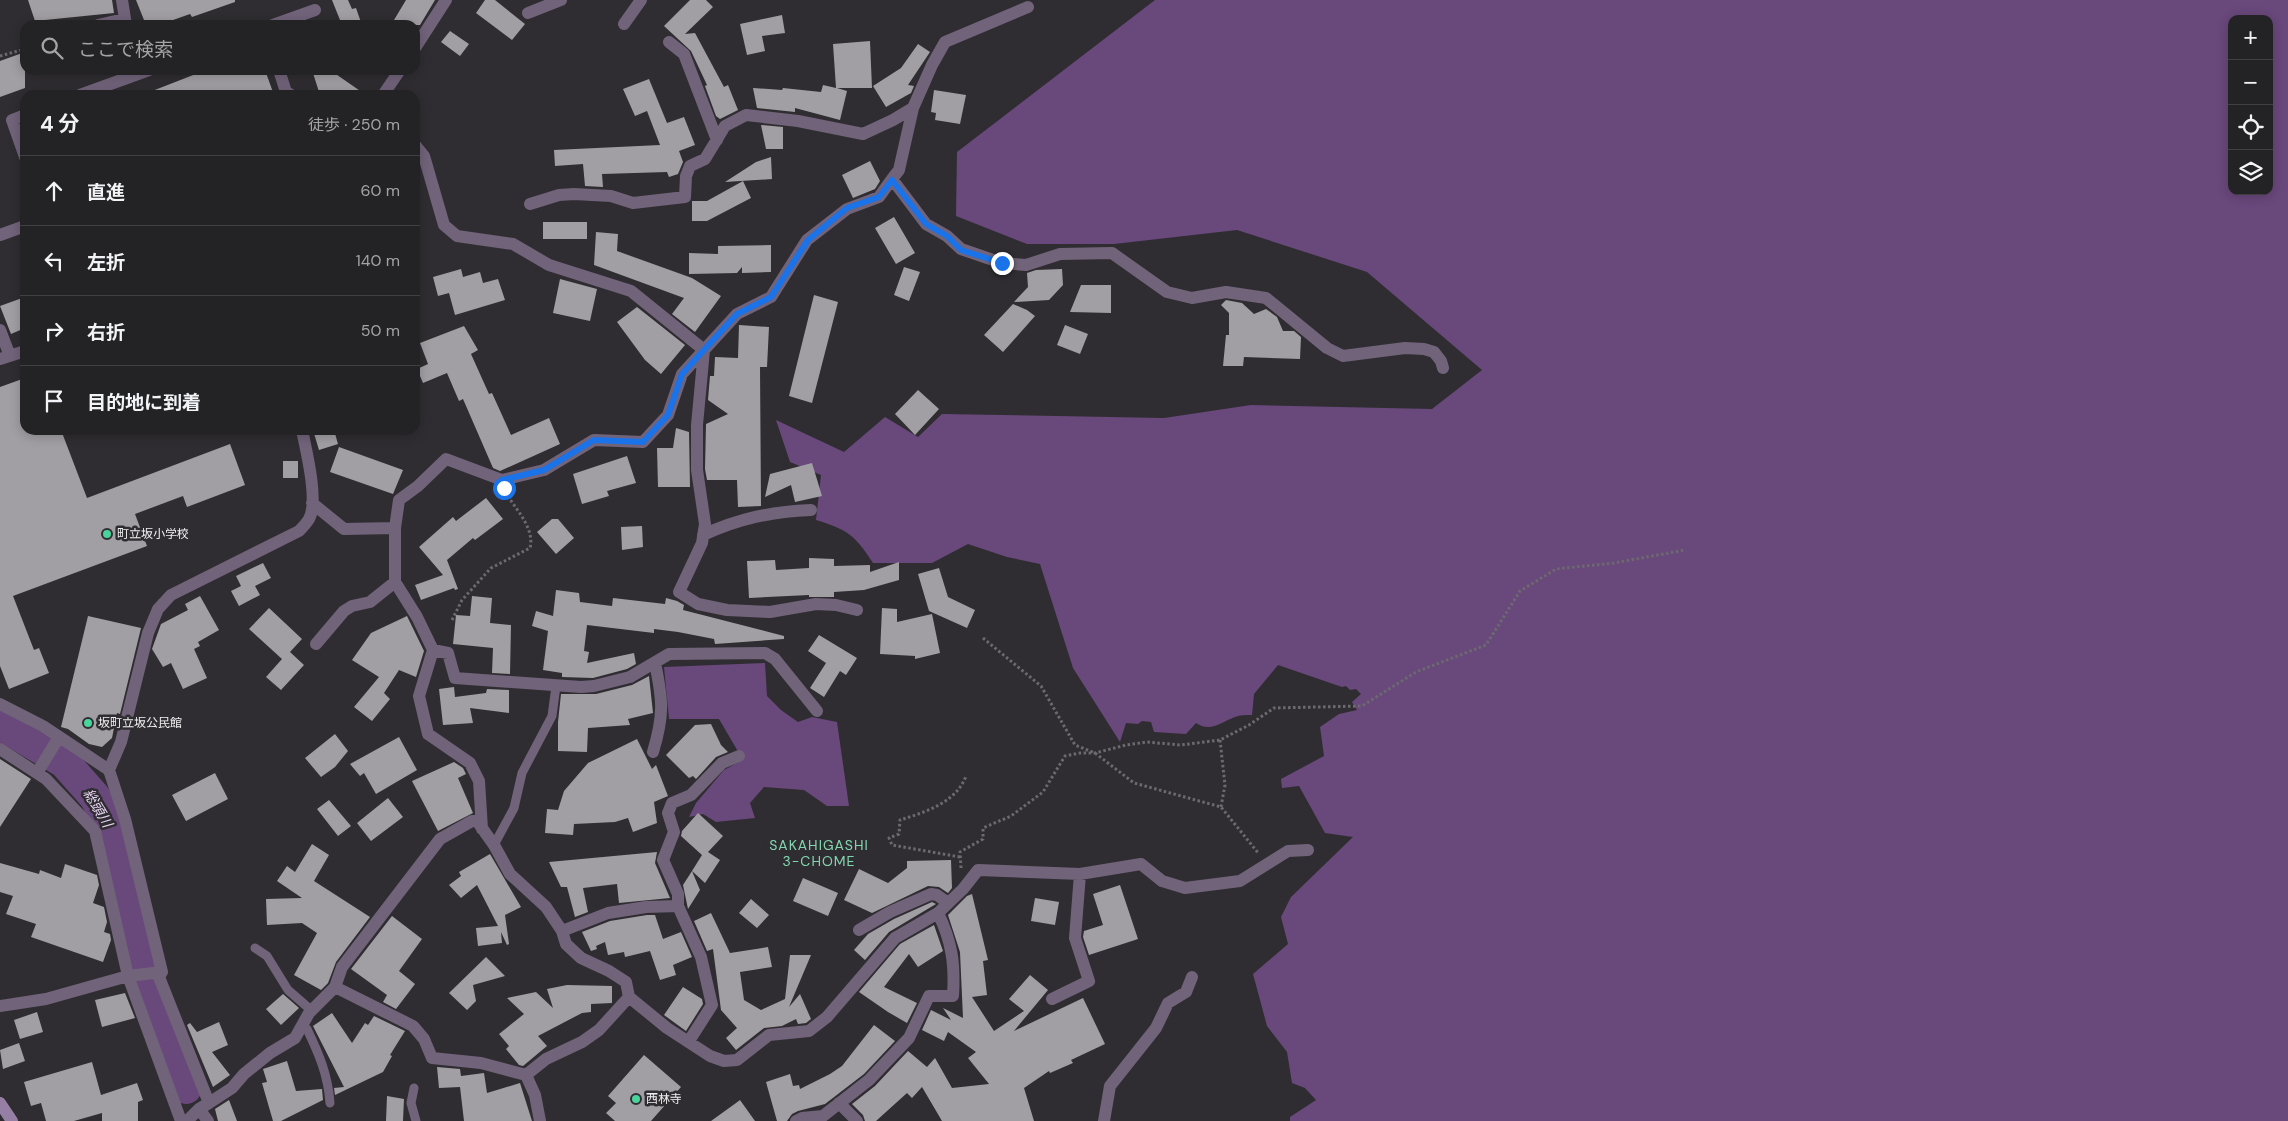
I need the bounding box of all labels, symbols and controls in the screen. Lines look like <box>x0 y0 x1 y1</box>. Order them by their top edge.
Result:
map controls <box>2228 15 2273 195</box>
button: + <box>2228 15 2273 60</box>
search box <box>20 20 420 75</box>
icon: search <box>38 34 66 62</box>
text: ここで検索 <box>78 37 173 62</box>
button: − <box>2228 60 2273 105</box>
button: locate <box>2228 105 2273 150</box>
text: 4 分 <box>40 110 80 138</box>
text: 徒歩 · 250 m <box>308 114 400 135</box>
button: layers <box>2228 150 2273 195</box>
icon: ahead <box>40 177 68 205</box>
text: 直進 <box>87 180 125 205</box>
text: 60 m <box>360 180 400 201</box>
icon: left <box>40 247 68 275</box>
text: 左折 <box>87 250 125 275</box>
text: 140 m <box>356 250 400 271</box>
route end <box>991 252 1014 275</box>
icon: right <box>40 317 68 345</box>
text: 右折 <box>87 320 125 345</box>
text: 50 m <box>361 320 400 341</box>
icon: arrive <box>40 387 68 415</box>
text: 目的地に到着 <box>87 390 201 415</box>
route start <box>493 477 516 500</box>
place label: 町立坂小学校 <box>117 526 189 542</box>
marker: 町立坂小学校 <box>101 528 113 540</box>
place label: 坂町立坂公民館 <box>98 715 182 731</box>
marker: 坂町立坂公民館 <box>82 717 94 729</box>
water label: 総頭川 <box>79 785 118 832</box>
district label: SAKAHIGASHI 3-CHOME <box>769 836 869 870</box>
place label: 西林寺 <box>646 1091 682 1107</box>
marker: 西林寺 <box>630 1093 642 1105</box>

